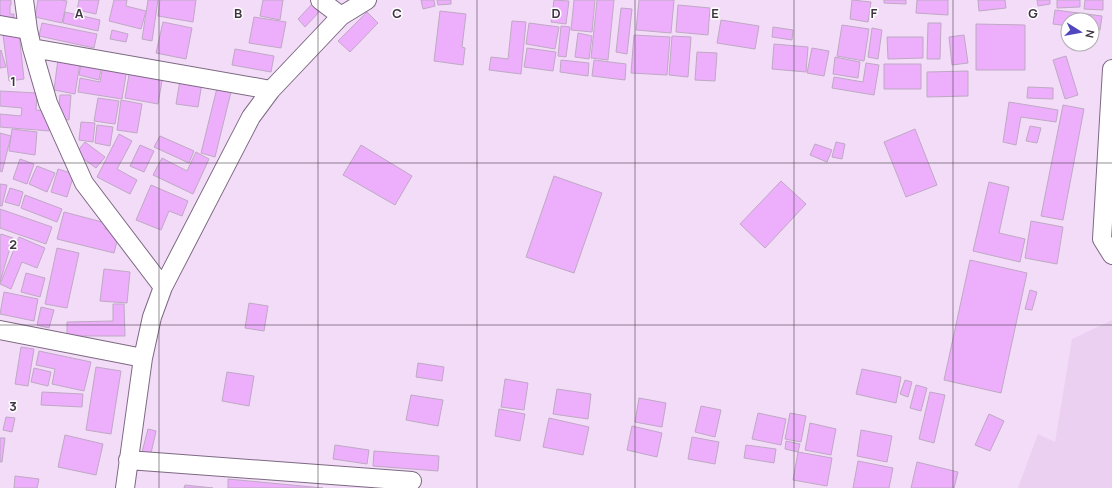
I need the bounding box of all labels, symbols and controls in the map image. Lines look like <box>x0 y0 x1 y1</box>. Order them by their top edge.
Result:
text: A <box>75 4 84 22</box>
text: B <box>234 4 242 22</box>
text: C <box>392 4 402 22</box>
text: D <box>551 4 561 22</box>
text: E <box>711 4 719 22</box>
text: F <box>871 4 878 22</box>
text: G <box>1028 4 1038 22</box>
north arrow <box>1060 12 1100 52</box>
text: N <box>1082 29 1098 39</box>
text: 1 <box>10 72 16 90</box>
text: 2 <box>9 235 17 253</box>
text: 3 <box>9 397 17 415</box>

